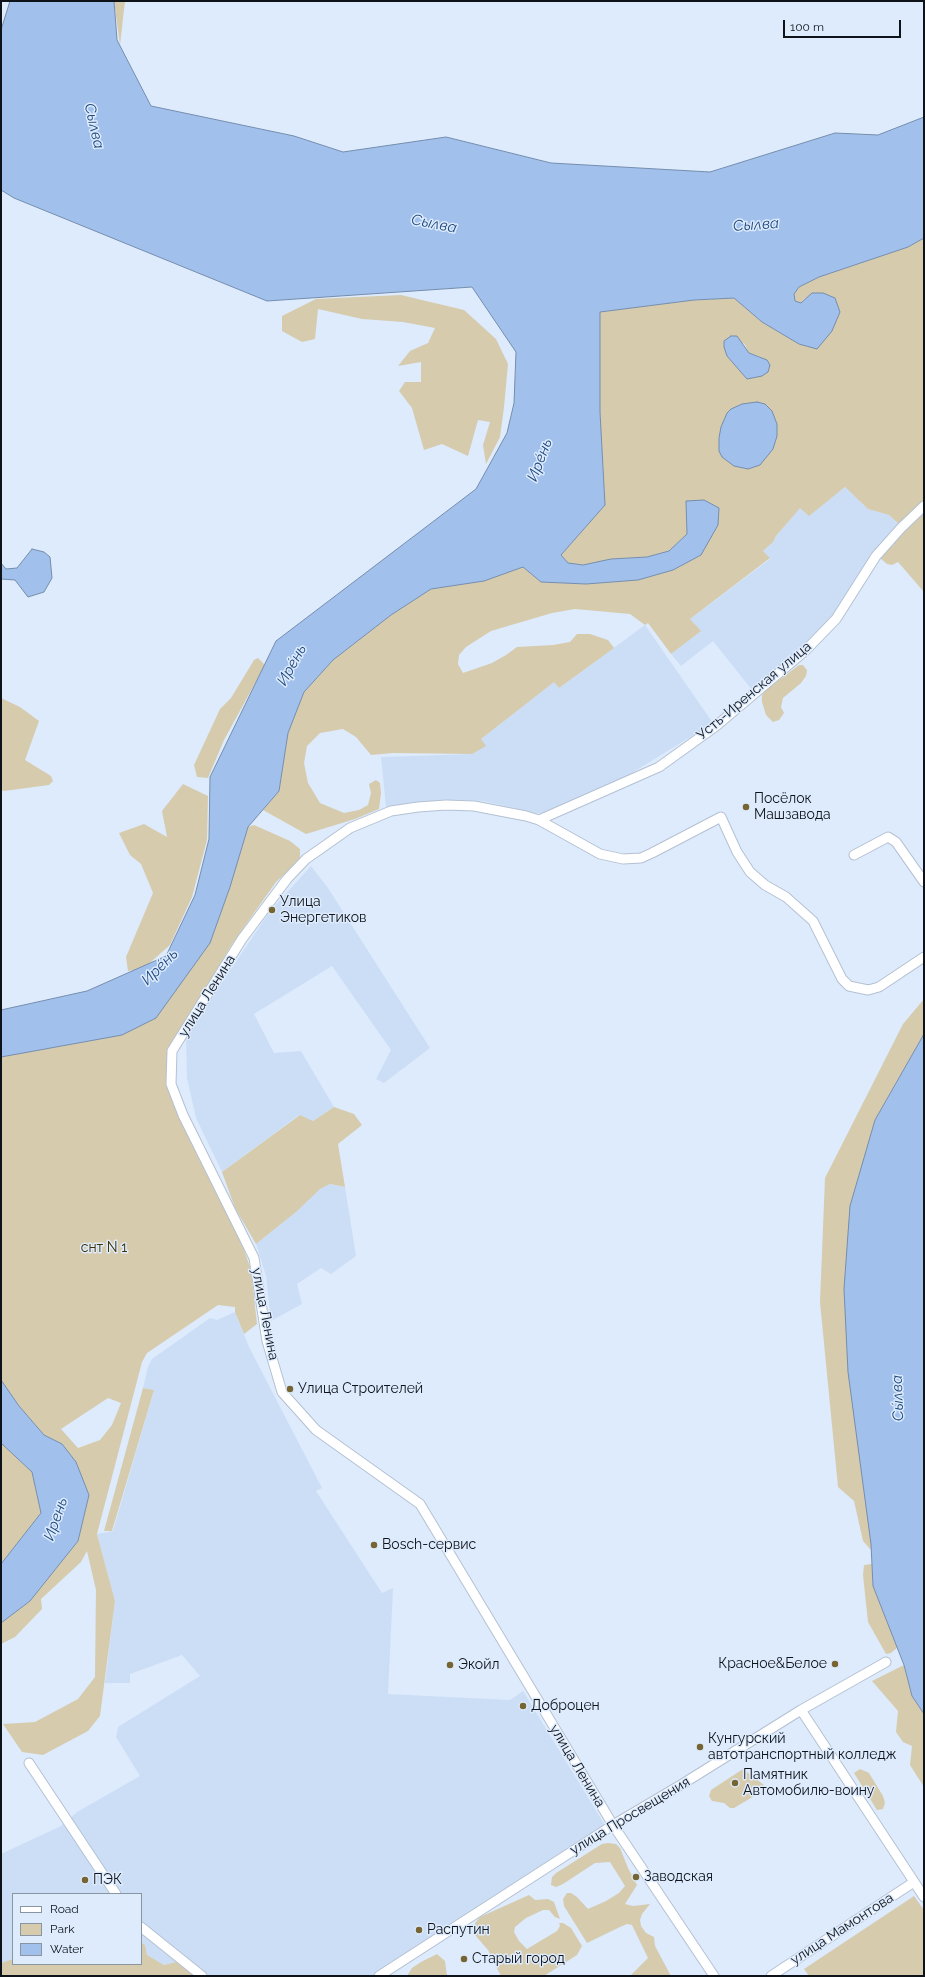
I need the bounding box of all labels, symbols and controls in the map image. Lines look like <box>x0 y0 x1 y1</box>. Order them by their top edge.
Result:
scale bar <box>785 12 903 38</box>
text: 100 m <box>790 20 824 34</box>
water label: Сылва <box>80 102 108 150</box>
water label: Сылва <box>410 211 458 237</box>
water label: Сылва <box>732 214 780 236</box>
water label: Ире́нь <box>524 436 556 484</box>
street label: Усть-Иренская улица <box>693 638 815 744</box>
water label: Ире́нь <box>273 641 311 689</box>
place label: Посёлок Машзавода <box>754 791 831 824</box>
marker: Посёлок Машзавода <box>741 802 751 812</box>
place label: Улица Энергетиков <box>280 894 367 926</box>
marker: Улица Энергетиков <box>267 905 277 915</box>
water label: Ире́нь <box>138 945 182 989</box>
street label: улица Ленина <box>175 952 239 1040</box>
park label: снт N 1 <box>81 1240 127 1256</box>
street label: улица Ленина <box>248 1266 282 1362</box>
water label: Сы́лва <box>888 1375 908 1421</box>
place label: Улица Строителей <box>298 1381 423 1397</box>
marker: Улица Строителей <box>285 1384 295 1394</box>
water label: Ирень <box>40 1495 72 1543</box>
place label: Bosch-сервис <box>382 1537 476 1553</box>
marker: Bosch-сервис <box>369 1540 379 1550</box>
place label: Красное&Белое <box>718 1656 827 1672</box>
place label: Экойл <box>458 1657 499 1673</box>
marker: Красное&Белое <box>830 1659 840 1669</box>
marker: Экойл <box>445 1660 455 1670</box>
place label: Доброцен <box>531 1698 600 1714</box>
marker: Доброцен <box>518 1701 528 1711</box>
street label: улица Ленина <box>546 1721 608 1811</box>
place label: Кунгурский автотранспортный колледж <box>708 1731 897 1764</box>
marker: Кунгурский автотранспортный колледж <box>695 1742 705 1752</box>
place label: Памятник Автомобилю-воину <box>743 1767 874 1800</box>
street label: улица Просвещения <box>567 1774 693 1858</box>
marker: Памятник Автомобилю-воину <box>730 1778 740 1788</box>
place label: Заводская <box>644 1869 713 1885</box>
place label: ПЭК <box>93 1872 122 1888</box>
marker: Заводская <box>631 1872 641 1882</box>
marker: ПЭК <box>80 1875 90 1885</box>
street label: улица Мамонтова <box>787 1889 897 1969</box>
legend <box>12 1893 142 1965</box>
text: Road <box>50 1902 79 1916</box>
text: Park <box>50 1922 75 1936</box>
place label: Распутин <box>427 1922 490 1938</box>
marker: Распутин <box>414 1925 424 1935</box>
text: Water <box>50 1942 84 1956</box>
place label: Старый город <box>472 1951 565 1967</box>
marker: Старый город <box>459 1954 469 1964</box>

